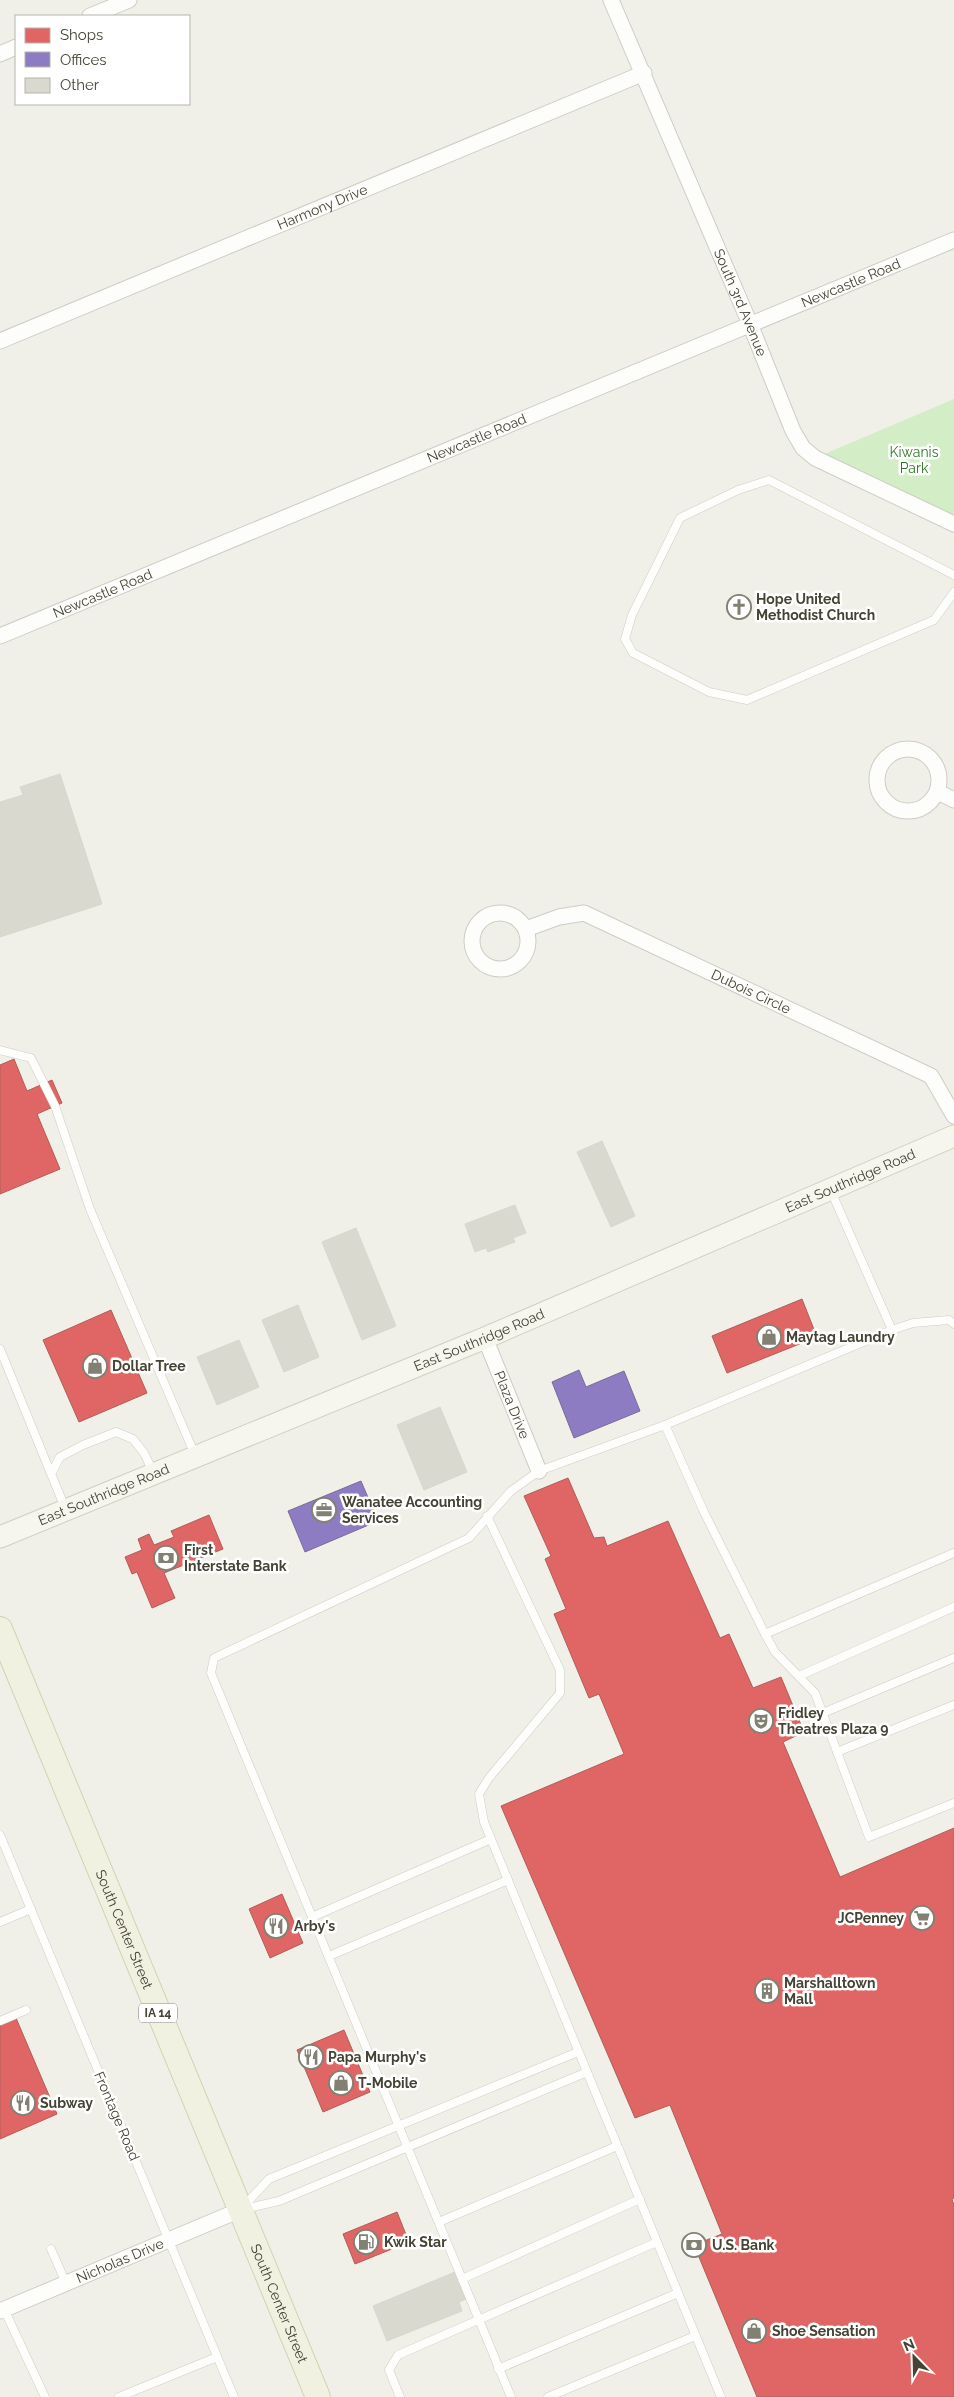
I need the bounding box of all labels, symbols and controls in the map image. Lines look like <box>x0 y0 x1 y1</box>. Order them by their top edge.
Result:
legend <box>15 15 190 105</box>
text: Shops <box>60 26 103 44</box>
text: Offices <box>60 51 107 69</box>
text: Other <box>60 76 100 94</box>
street label: Harmony Drive <box>275 181 370 233</box>
street label: South 3rd Avenue <box>711 246 770 358</box>
street label: Newcastle Road <box>799 255 903 311</box>
street label: Newcastle Road <box>425 410 529 466</box>
park label: Kiwanis Park <box>890 444 939 476</box>
street label: Newcastle Road <box>51 566 154 621</box>
place label: Hope United Methodist Church <box>756 591 875 623</box>
church icon: Hope United Methodist Church <box>726 594 752 620</box>
street label: Dubois Circle <box>709 966 793 1017</box>
street label: East Southridge Road <box>783 1146 918 1216</box>
street label: East Southridge Road <box>411 1305 547 1374</box>
shop icon: Maytag Laundry <box>756 1324 782 1350</box>
place label: Maytag Laundry <box>786 1329 895 1345</box>
shop icon: Dollar Tree <box>82 1353 108 1379</box>
place label: Dollar Tree <box>112 1358 186 1374</box>
street label: Plaza Drive <box>491 1368 533 1441</box>
street label: East Southridge Road <box>36 1461 171 1528</box>
place label: Wanatee Accounting Services <box>342 1494 482 1526</box>
office icon: Wanatee Accounting Services <box>311 1497 337 1523</box>
place label: First Interstate Bank <box>184 1542 287 1574</box>
bank icon: First Interstate Bank <box>153 1545 179 1571</box>
place label: Fridley Theatres Plaza 9 <box>778 1705 889 1737</box>
theatre icon: Fridley Theatres Plaza 9 <box>748 1708 774 1734</box>
street label: South Center Street <box>93 1867 156 1991</box>
supermarket icon: JCPenney <box>909 1905 935 1931</box>
place label: JCPenney <box>838 1910 904 1926</box>
restaurant icon: Arby's <box>263 1913 289 1939</box>
place label: Arby's <box>294 1918 335 1934</box>
place label: Marshalltown Mall <box>784 1975 875 2007</box>
building icon: Marshalltown Mall <box>754 1978 780 2004</box>
road number: IA 14 <box>139 2004 177 2022</box>
restaurant icon: Papa Murphy's <box>298 2044 324 2070</box>
place label: Papa Murphy's <box>328 2049 426 2065</box>
street label: Frontage Road <box>91 2069 143 2163</box>
shop icon: T-Mobile <box>328 2070 354 2096</box>
place label: T-Mobile <box>358 2075 418 2091</box>
restaurant icon: Subway <box>10 2090 36 2116</box>
place label: Subway <box>40 2095 93 2111</box>
fuel station icon: Kwik Star <box>353 2229 379 2255</box>
bank icon: U.S. Bank <box>681 2232 707 2258</box>
place label: Kwik Star <box>384 2234 447 2250</box>
street label: Nicholas Drive <box>74 2235 166 2286</box>
place label: U.S. Bank <box>712 2237 775 2253</box>
street label: South Center Street <box>248 2242 311 2366</box>
shop icon: Shoe Sensation <box>741 2318 767 2344</box>
place label: Shoe Sensation <box>772 2323 875 2339</box>
north arrow <box>889 2332 939 2382</box>
text: N <box>901 2336 917 2354</box>

